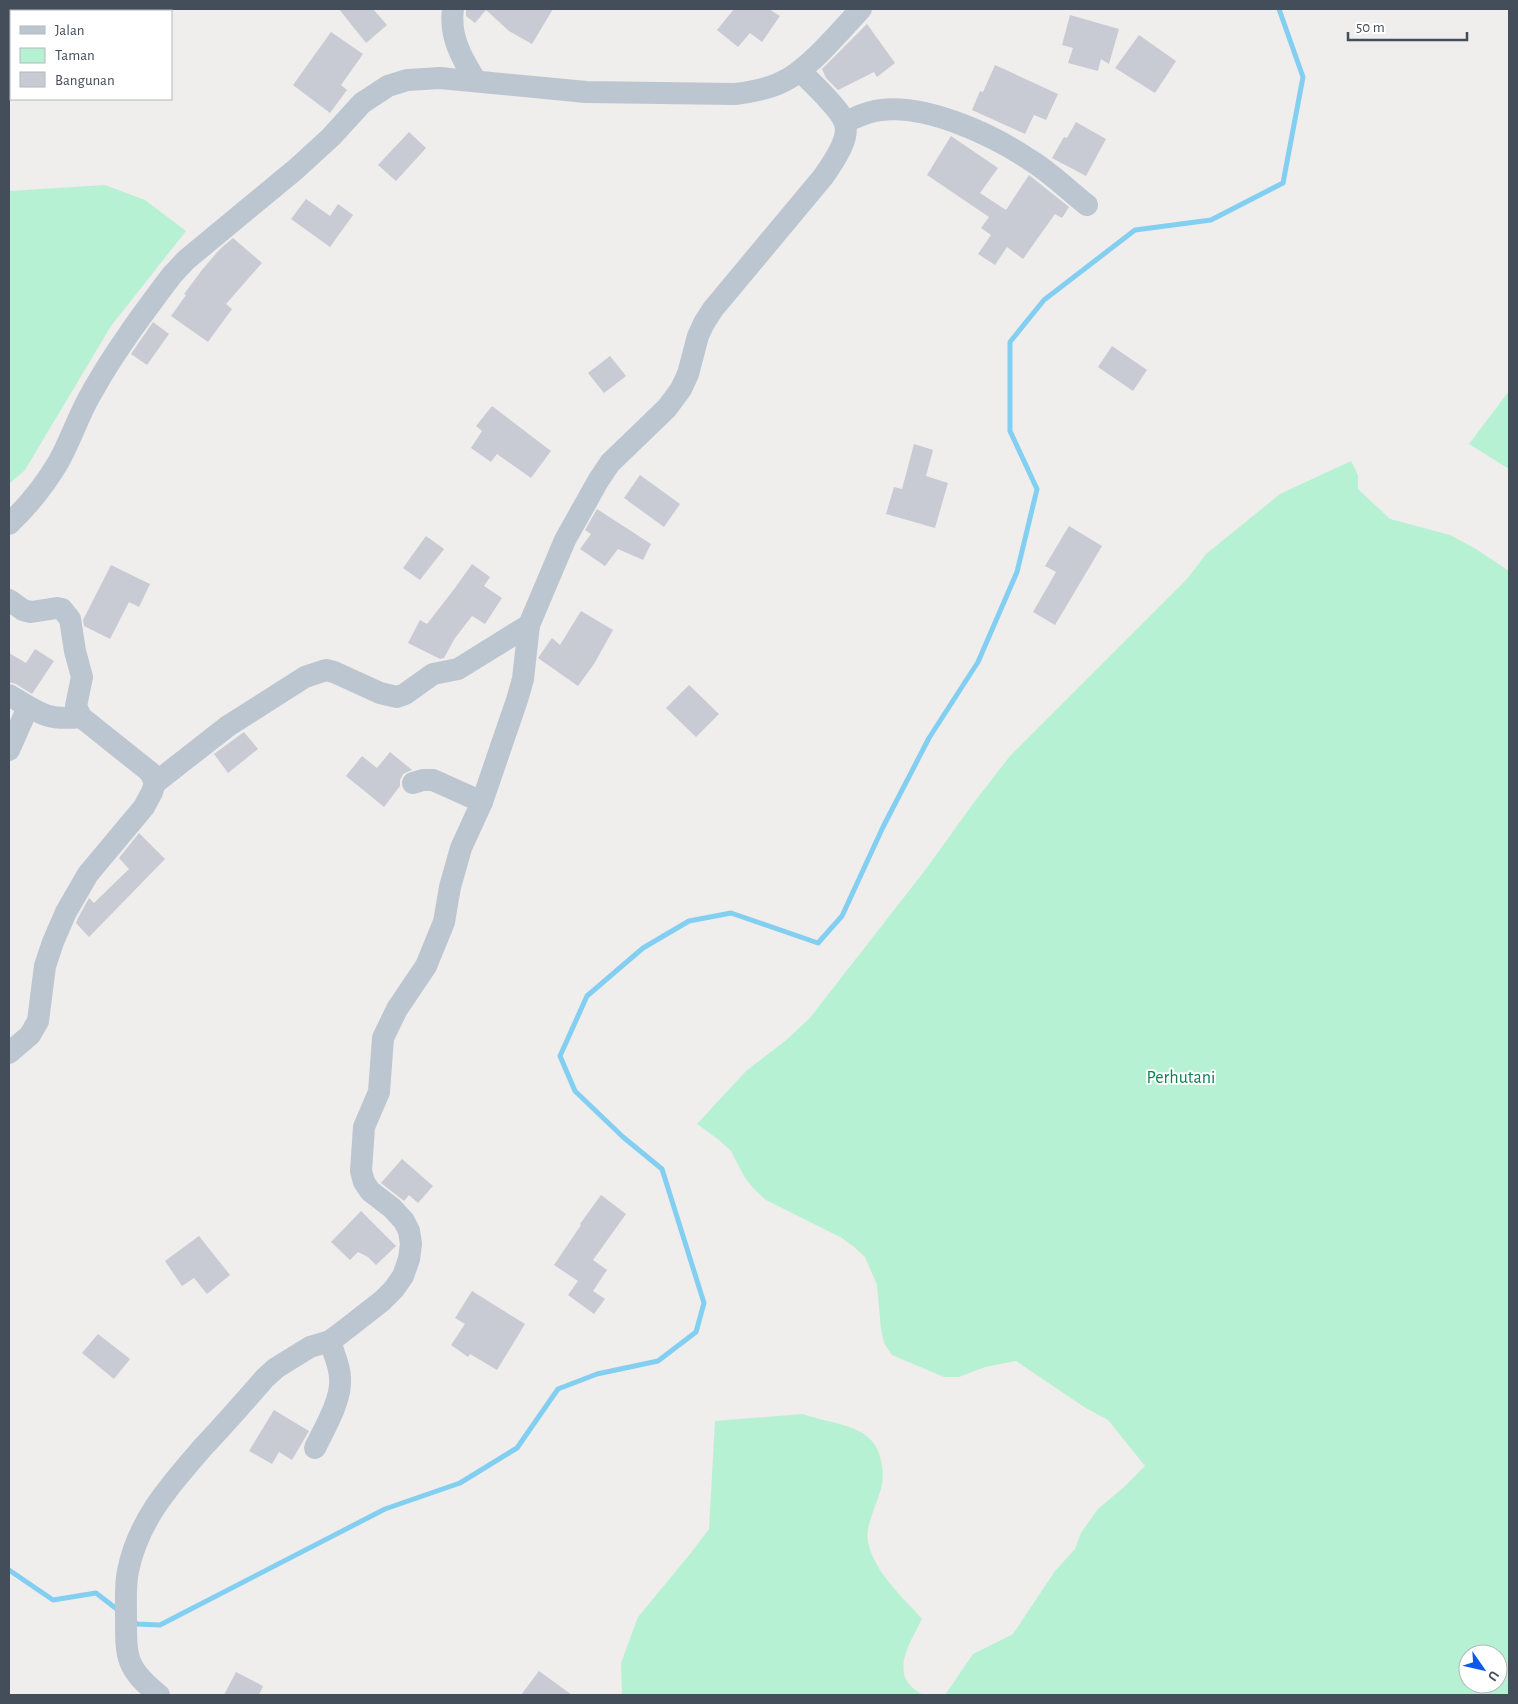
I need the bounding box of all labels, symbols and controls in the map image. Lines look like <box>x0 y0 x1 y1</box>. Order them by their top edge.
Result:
legend <box>10 10 172 100</box>
scale bar <box>1348 10 1467 42</box>
text: 50 m <box>1356 20 1385 35</box>
text: Jalan <box>55 23 85 38</box>
text: Taman <box>55 48 95 63</box>
text: Bangunan <box>55 73 115 88</box>
park label: Perhutani <box>1147 1069 1215 1087</box>
north arrow <box>1458 1644 1508 1694</box>
text: U <box>1485 1668 1501 1683</box>

